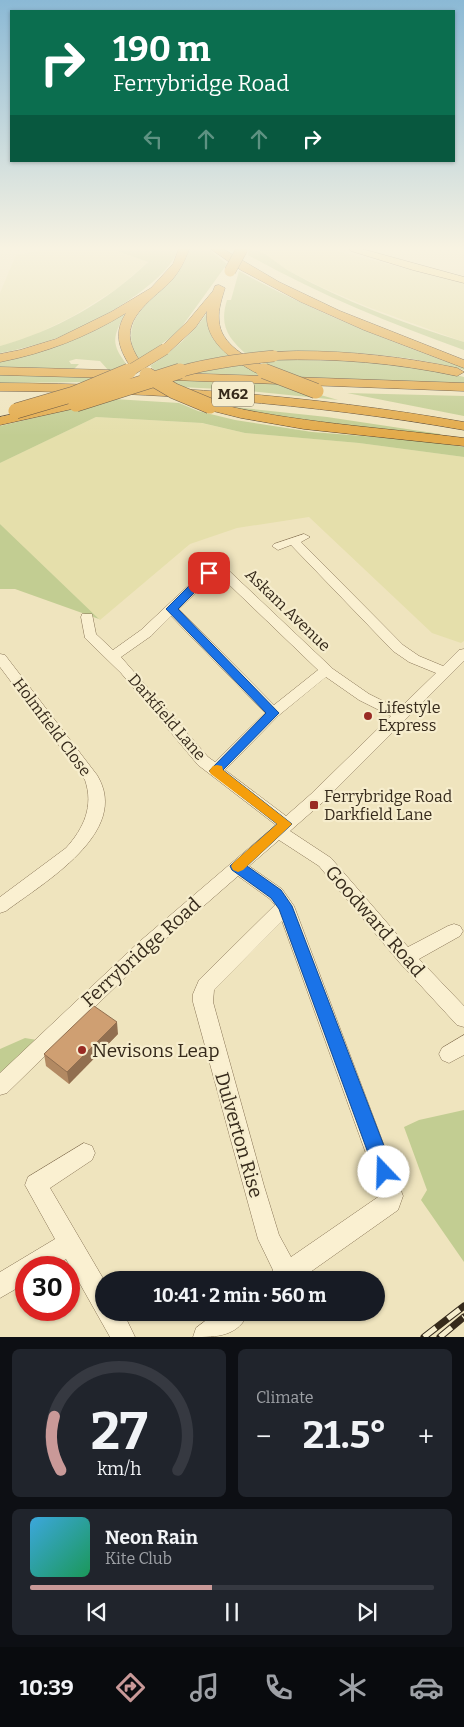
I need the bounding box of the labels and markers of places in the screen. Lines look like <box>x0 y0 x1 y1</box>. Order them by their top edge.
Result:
pin <box>188 552 230 594</box>
place label: Lifestyle Express <box>378 698 440 735</box>
marker: Lifestyle Express <box>362 710 374 722</box>
place label: Ferrybridge Road Darkfield Lane <box>324 787 453 824</box>
marker: Ferrybridge Road Darkfield Lane <box>308 799 320 811</box>
place label: Nevisons Leap <box>92 1039 220 1062</box>
marker: Nevisons Leap <box>76 1044 88 1056</box>

